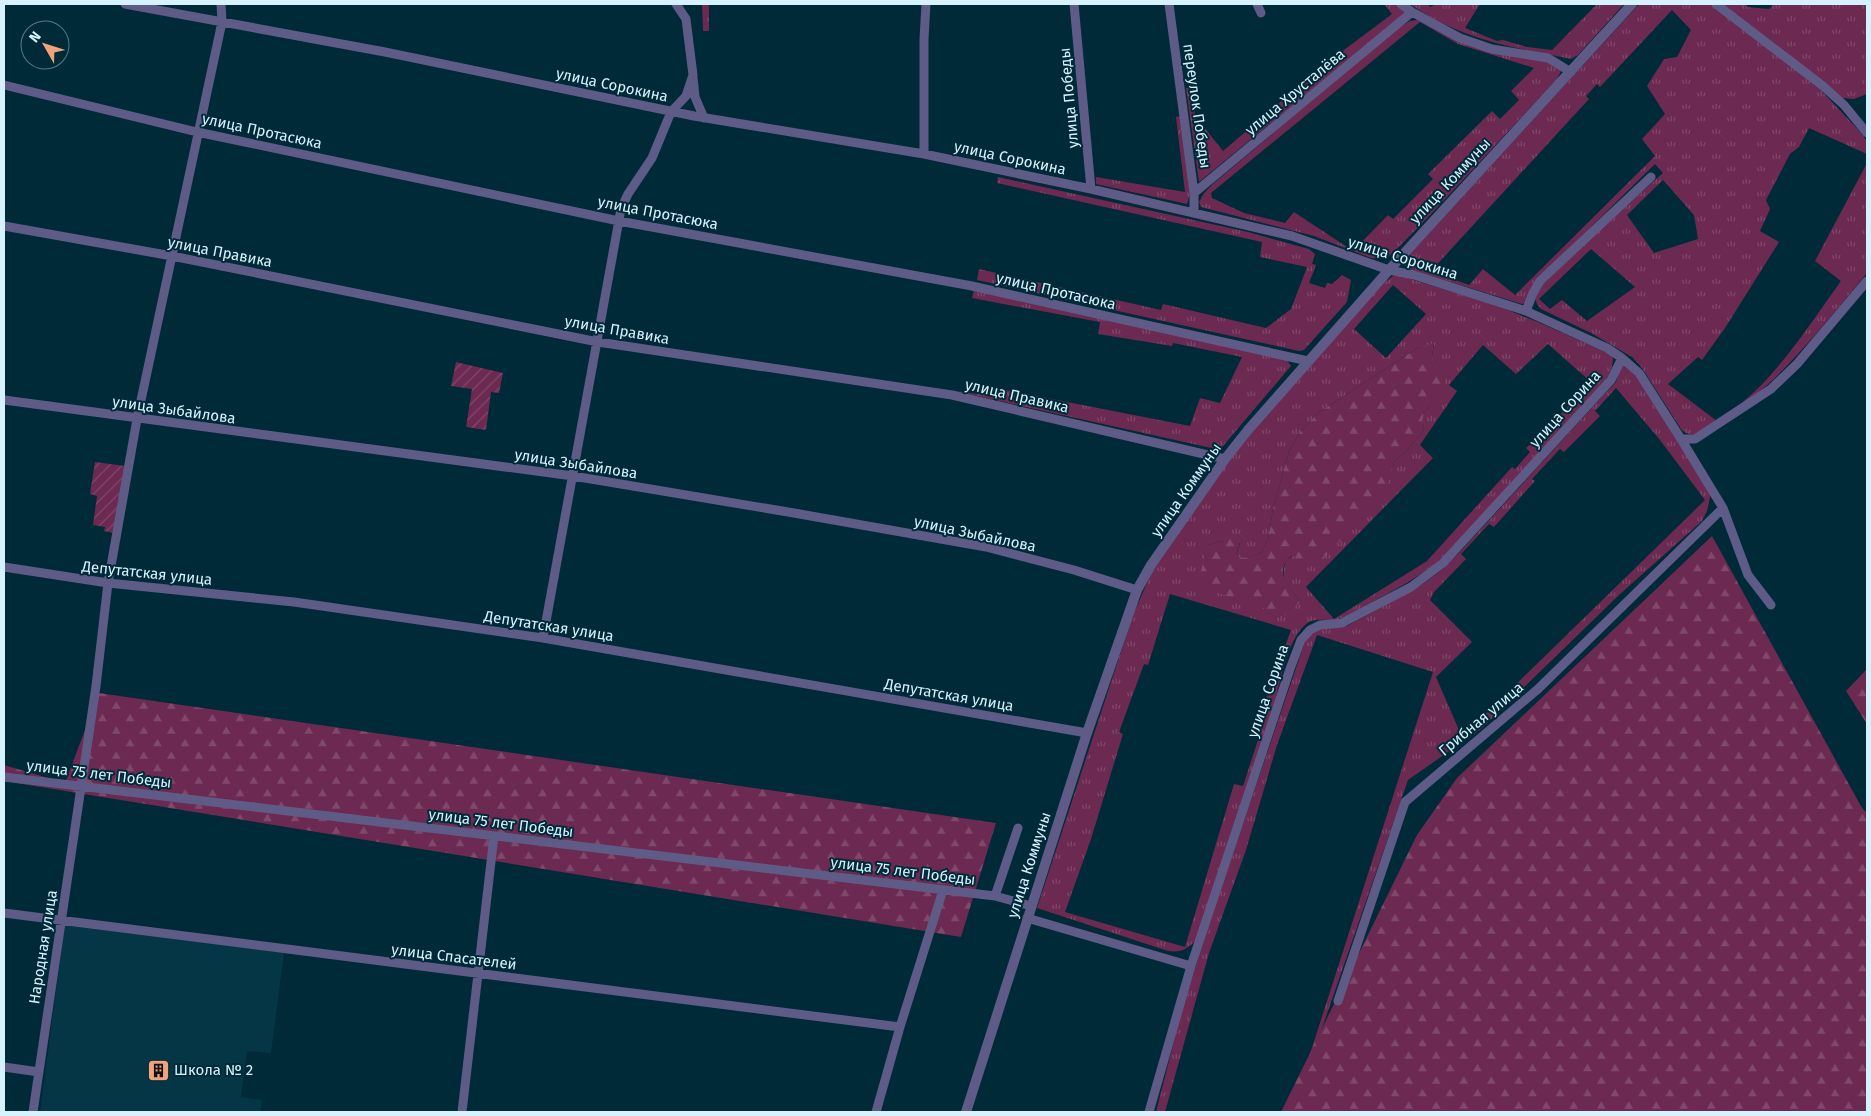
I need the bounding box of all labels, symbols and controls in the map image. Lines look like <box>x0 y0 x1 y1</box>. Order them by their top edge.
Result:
north arrow <box>20 20 70 70</box>
text: N <box>26 28 45 46</box>
street label: переулок Победы <box>1179 43 1215 169</box>
street label: улица Хрусталёва <box>1241 45 1349 139</box>
street label: улица Победы <box>1056 47 1082 149</box>
street label: улица Сорокина <box>554 64 670 106</box>
street label: улица Протасюка <box>200 109 324 153</box>
street label: улица Коммуны <box>1406 134 1494 228</box>
street label: улица Сорокина <box>952 137 1068 179</box>
street label: улица Протасюка <box>596 193 720 233</box>
street label: улица Правика <box>166 233 274 271</box>
street label: улица Сорокина <box>1346 233 1460 283</box>
street label: улица Протасюка <box>994 268 1118 314</box>
street label: улица Правика <box>563 312 671 348</box>
street label: улица Сорина <box>1526 367 1604 451</box>
street label: улица Правика <box>963 375 1071 417</box>
street label: улица Зыбайлова <box>111 392 237 428</box>
street label: улица Коммуны <box>1147 440 1225 540</box>
street label: улица Зыбайлова <box>513 445 639 483</box>
street label: улица Зыбайлова <box>912 512 1038 556</box>
street label: Депутатская улица <box>80 557 213 589</box>
street label: Депутатская улица <box>482 607 615 645</box>
street label: улица Сорина <box>1244 642 1292 740</box>
street label: Депутатская улица <box>882 675 1015 715</box>
street label: Грибная улица <box>1435 678 1527 760</box>
street label: улица 75 лет Победы <box>26 756 172 792</box>
street label: улица 75 лет Победы <box>428 805 574 841</box>
street label: улица Коммуны <box>1003 810 1055 920</box>
street label: улица 75 лет Победы <box>830 853 976 889</box>
street label: Народная улица <box>25 889 61 1005</box>
street label: улица Спасателей <box>390 940 518 974</box>
building icon: Школа № 2 <box>146 1058 170 1082</box>
place label: Школа № 2 <box>174 1061 253 1079</box>

